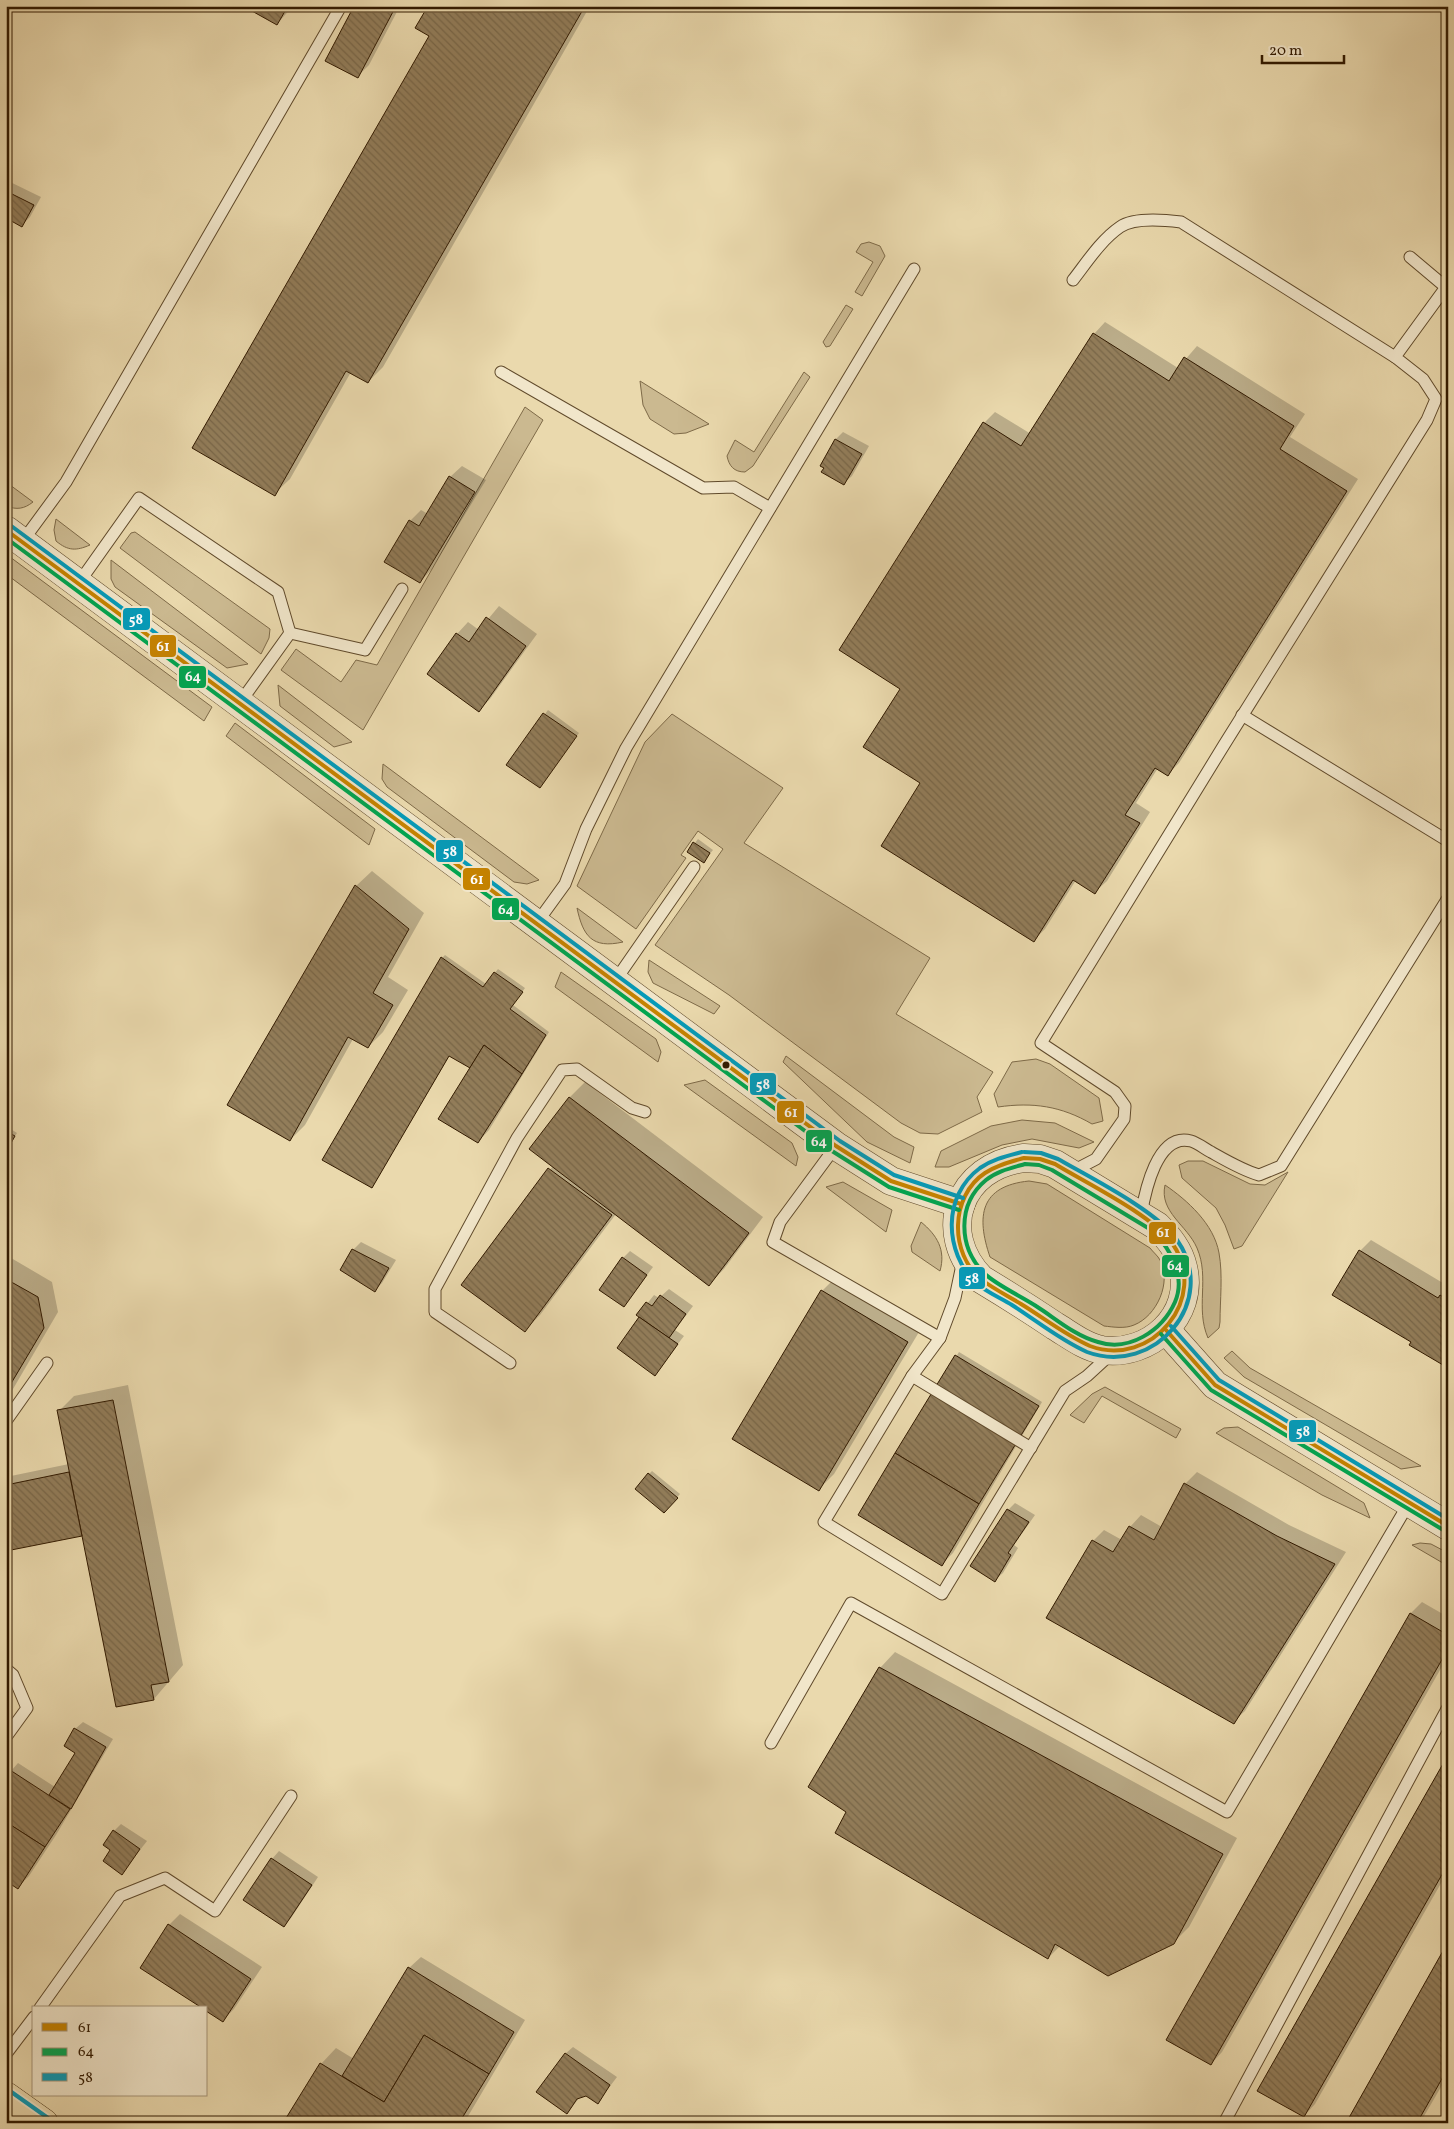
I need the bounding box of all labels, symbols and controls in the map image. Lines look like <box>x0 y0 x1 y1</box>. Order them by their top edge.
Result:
scale bar <box>1262 32 1344 64</box>
text: 20 m <box>1269 41 1302 62</box>
line badge: 58 <box>122 607 151 631</box>
text: 58 <box>129 611 143 630</box>
line badge: 61 <box>149 634 177 658</box>
text: 61 <box>156 638 170 657</box>
line badge: 64 <box>178 665 207 689</box>
text: 64 <box>185 668 201 687</box>
line badge: 58 <box>435 839 464 863</box>
text: 58 <box>443 843 457 862</box>
line badge: 61 <box>462 867 491 891</box>
text: 61 <box>470 871 484 890</box>
line badge: 64 <box>491 897 520 921</box>
text: 64 <box>498 901 514 920</box>
unlabelled marker <box>721 1060 731 1070</box>
line badge: 58 <box>749 1072 777 1096</box>
text: 58 <box>756 1076 770 1095</box>
line badge: 61 <box>776 1100 805 1124</box>
text: 61 <box>784 1104 798 1123</box>
line badge: 64 <box>805 1129 833 1153</box>
text: 64 <box>811 1133 827 1152</box>
line badge: 61 <box>1148 1221 1177 1245</box>
text: 61 <box>1156 1224 1170 1243</box>
line badge: 64 <box>1161 1254 1190 1278</box>
text: 64 <box>1167 1257 1183 1276</box>
line badge: 58 <box>958 1266 986 1290</box>
text: 58 <box>965 1270 979 1289</box>
line badge: 58 <box>1288 1419 1317 1443</box>
text: 58 <box>1296 1423 1310 1442</box>
legend <box>32 2006 208 2096</box>
text: 61 <box>78 2018 91 2039</box>
text: 64 <box>78 2042 94 2063</box>
text: 58 <box>78 2068 93 2089</box>

